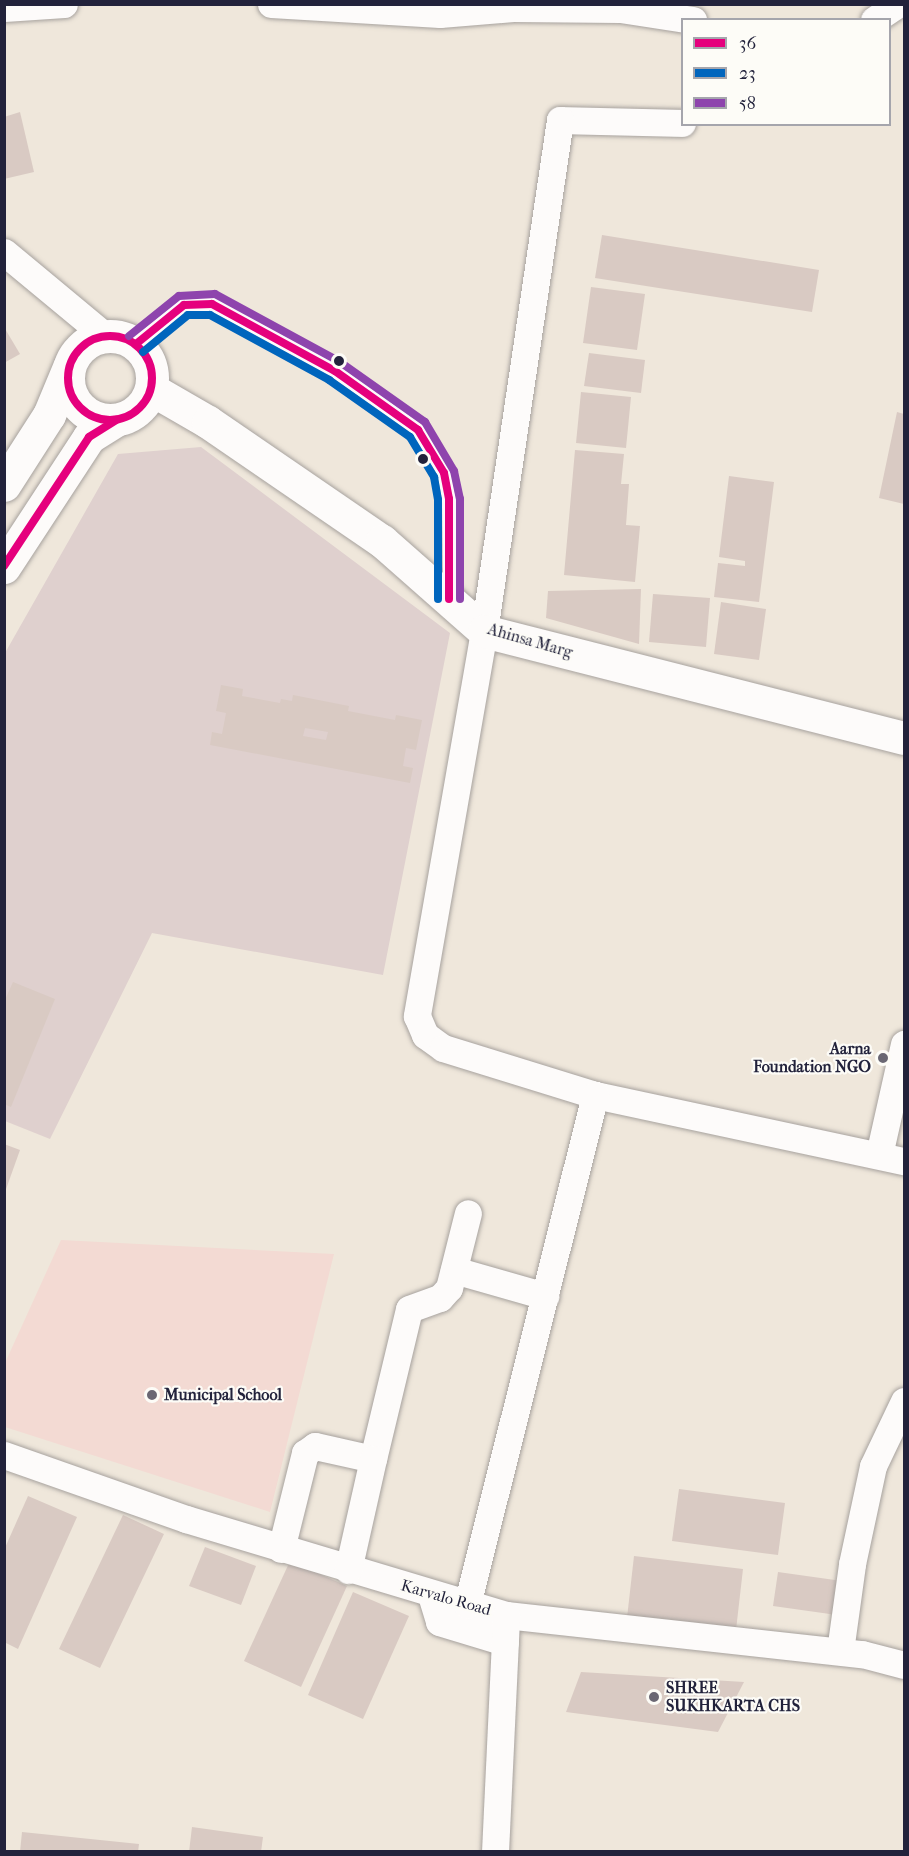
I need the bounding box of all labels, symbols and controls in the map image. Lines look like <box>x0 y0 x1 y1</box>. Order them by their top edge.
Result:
legend <box>681 18 891 126</box>
text: 36 <box>739 33 756 54</box>
text: 23 <box>739 63 756 84</box>
text: 58 <box>739 93 756 114</box>
unlabelled marker <box>333 355 345 367</box>
unlabelled marker <box>417 453 429 465</box>
street label: Ahinsa Marg <box>485 620 575 662</box>
place label: Aarna Foundation NGO <box>753 1039 871 1077</box>
marker: Aarna Foundation NGO <box>876 1051 890 1065</box>
place label: Municipal School <box>164 1385 282 1405</box>
marker: Municipal School <box>145 1388 159 1402</box>
street label: Karvalo Road <box>399 1576 493 1620</box>
place label: SHREE SUKHKARTA CHS <box>666 1678 800 1716</box>
marker: SHREE SUKHKARTA CHS <box>647 1690 661 1704</box>

